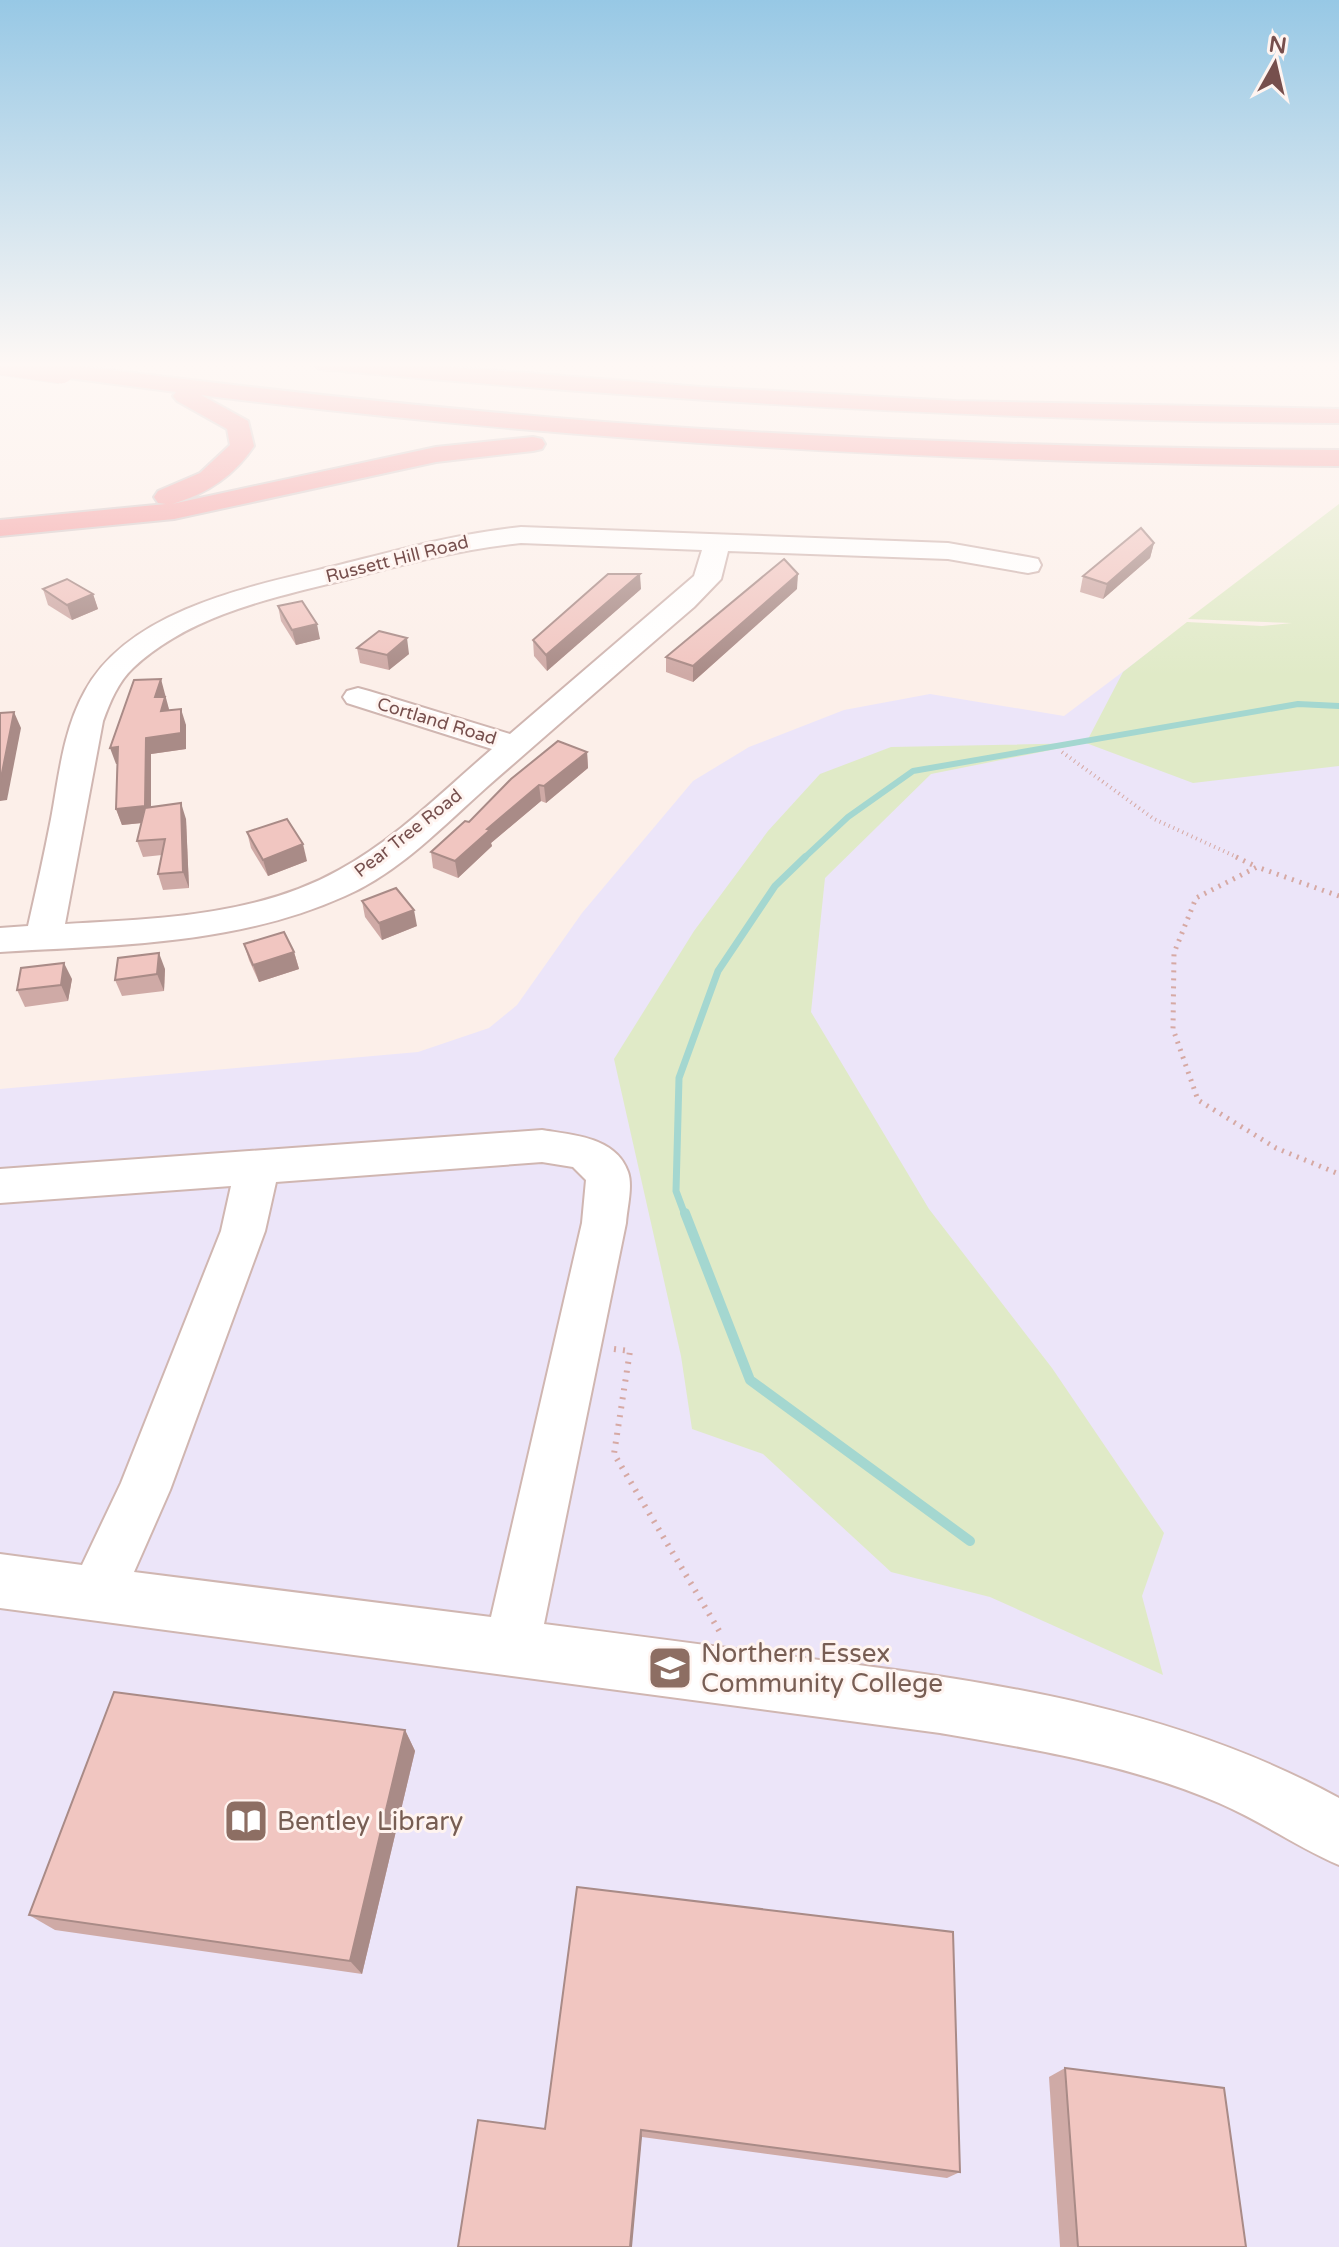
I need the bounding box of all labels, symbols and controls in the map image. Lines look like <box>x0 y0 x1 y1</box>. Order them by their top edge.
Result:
north arrow <box>1235 24 1315 104</box>
text: N <box>1267 31 1288 59</box>
street label: Russett Hill Road <box>323 531 471 587</box>
street label: Cortland Road <box>375 692 499 750</box>
street label: Pear Tree Road <box>350 784 466 882</box>
place label: Northern Essex Community College <box>701 1638 943 1699</box>
school or university icon: Northern Essex Community College <box>646 1644 694 1692</box>
library icon: Bentley Library <box>222 1797 270 1845</box>
place label: Bentley Library <box>277 1806 463 1837</box>

